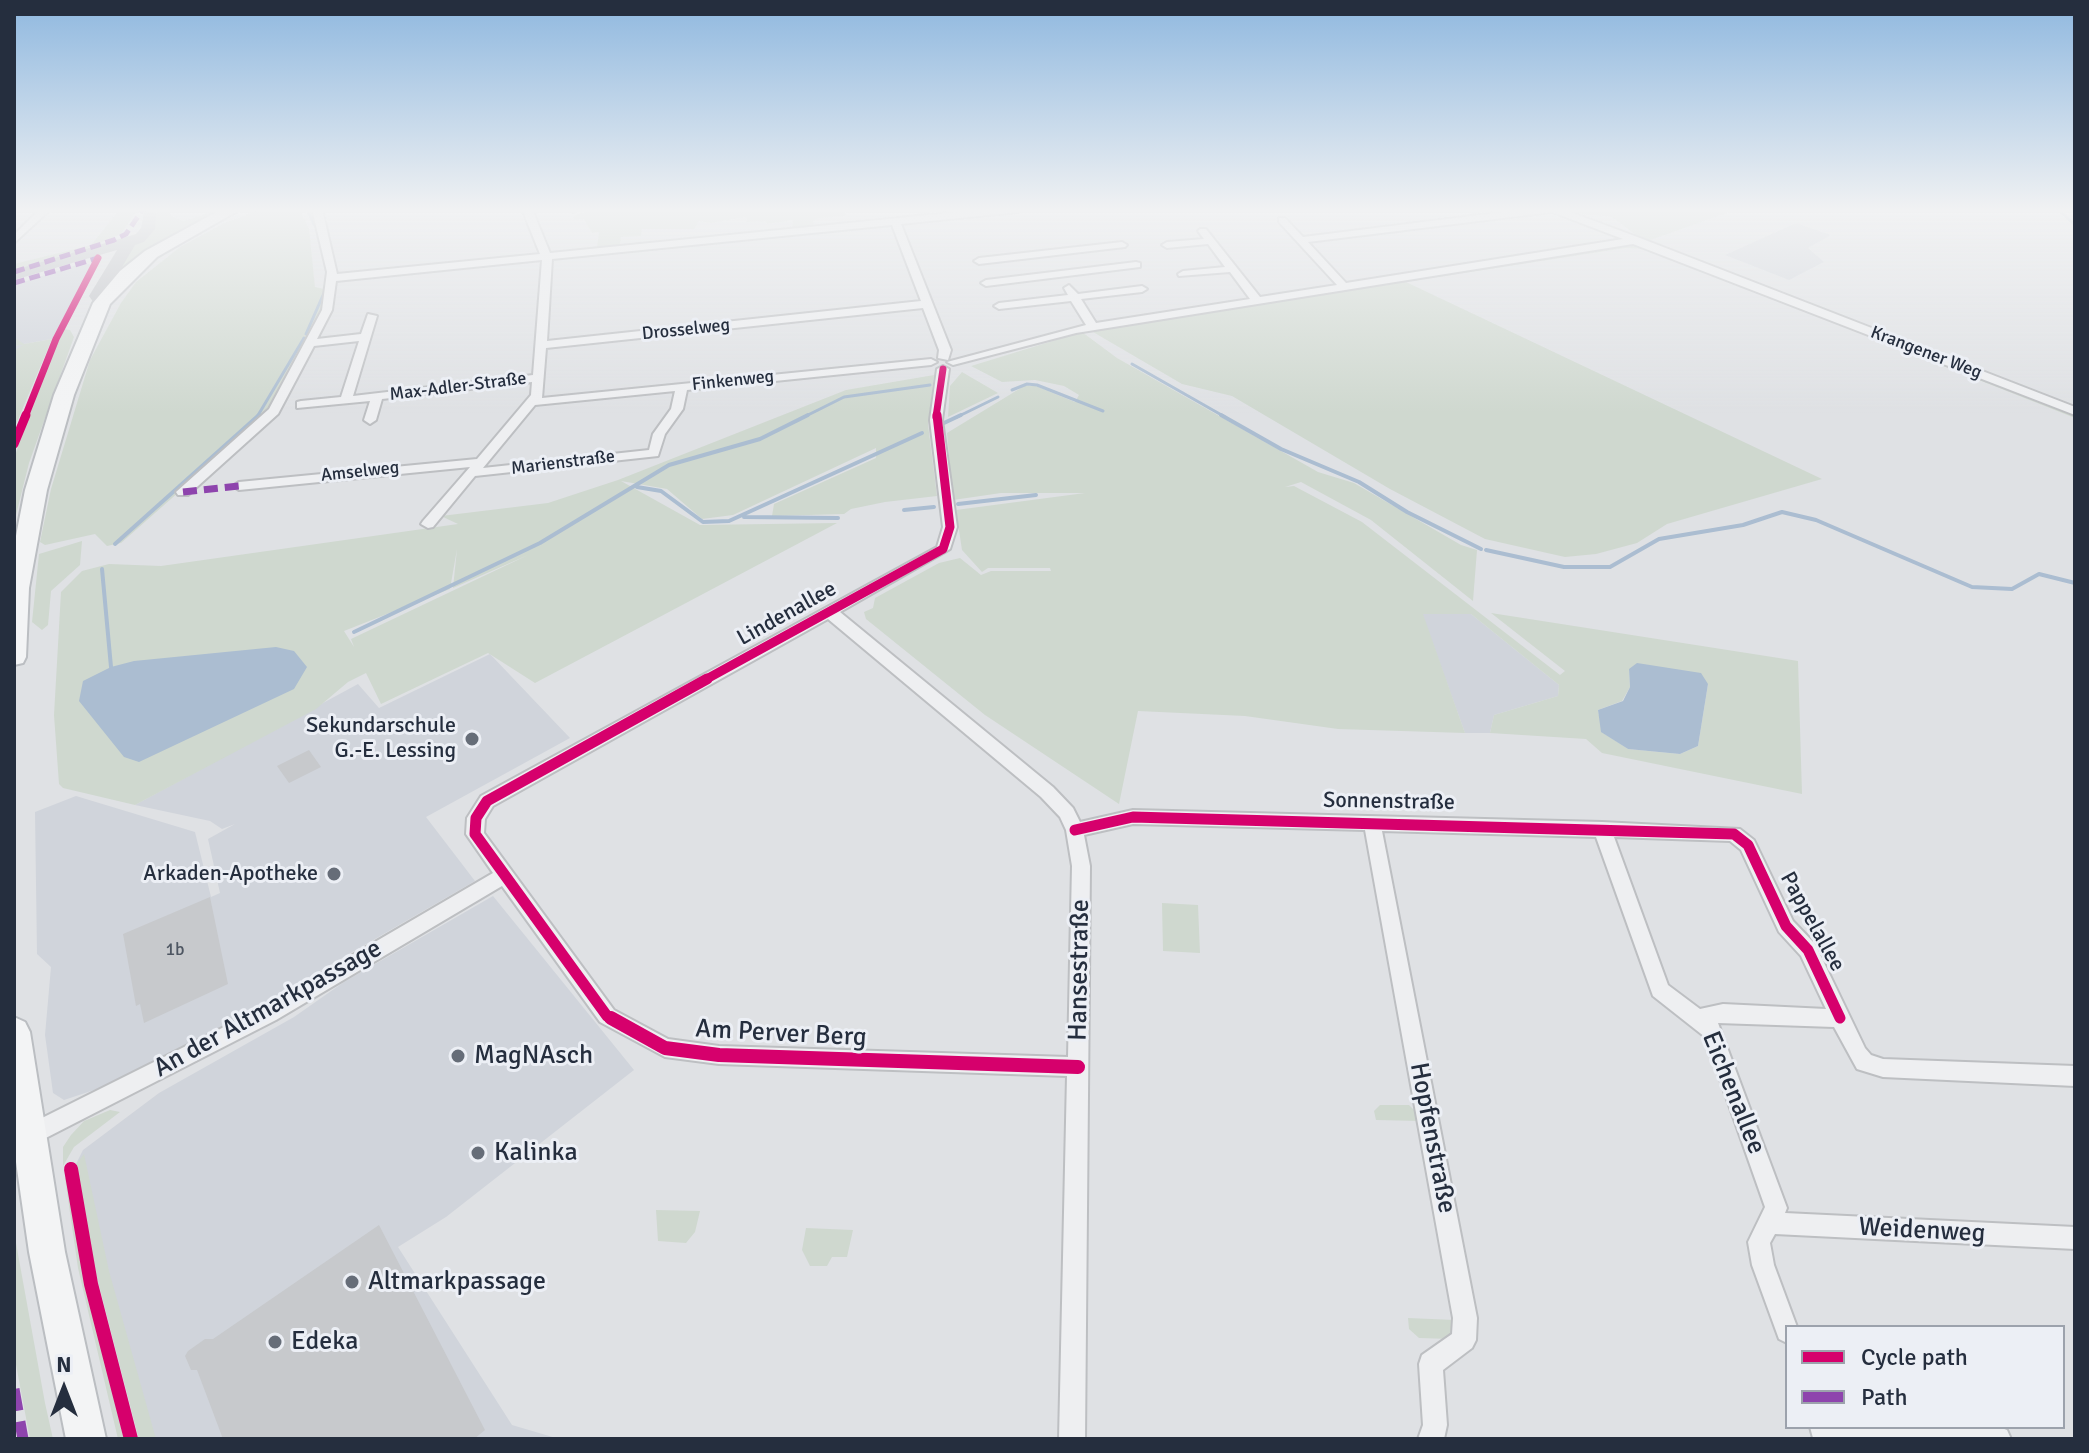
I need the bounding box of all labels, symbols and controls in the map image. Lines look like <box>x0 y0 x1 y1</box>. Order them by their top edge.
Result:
street label: Drosselweg <box>641 315 731 345</box>
street label: Krangener Weg <box>1867 322 1985 384</box>
street label: Finkenweg <box>691 366 775 396</box>
street label: Max-Adler-Straße <box>388 368 528 406</box>
street label: Marienstraße <box>510 446 616 480</box>
street label: Amselweg <box>320 457 400 487</box>
street label: Lindenallee <box>733 576 841 652</box>
place label: Sekundarschule G.-E. Lessing <box>306 713 456 764</box>
marker: Sekundarschule G.-E. Lessing <box>463 730 481 748</box>
street label: Sonnenstraße <box>1323 788 1455 816</box>
place label: Arkaden-Apotheke <box>143 861 318 887</box>
marker: Arkaden-Apotheke <box>325 865 343 883</box>
street label: Pappelallee <box>1774 868 1850 976</box>
street label: Hansestraße <box>1063 899 1097 1041</box>
street label: An der Altmarkpassage <box>149 933 387 1085</box>
house number: 1b <box>165 939 185 961</box>
street label: Am Perver Berg <box>695 1014 867 1054</box>
street label: Eichenallee <box>1694 1027 1772 1159</box>
place label: MagNAsch <box>474 1040 593 1072</box>
marker: MagNAsch <box>449 1047 467 1065</box>
street label: Hopfenstraße <box>1402 1060 1462 1216</box>
place label: Kalinka <box>494 1137 578 1169</box>
marker: Kalinka <box>469 1144 487 1162</box>
street label: Weidenweg <box>1858 1212 1986 1250</box>
place label: Altmarkpassage <box>368 1266 546 1298</box>
marker: Altmarkpassage <box>343 1273 361 1291</box>
legend <box>1785 1325 2065 1429</box>
place label: Edeka <box>291 1326 358 1358</box>
marker: Edeka <box>266 1333 284 1351</box>
text: Cycle path <box>1861 1342 1968 1372</box>
north arrow <box>24 1349 104 1429</box>
text: N <box>56 1351 72 1378</box>
text: Path <box>1861 1382 1907 1412</box>

